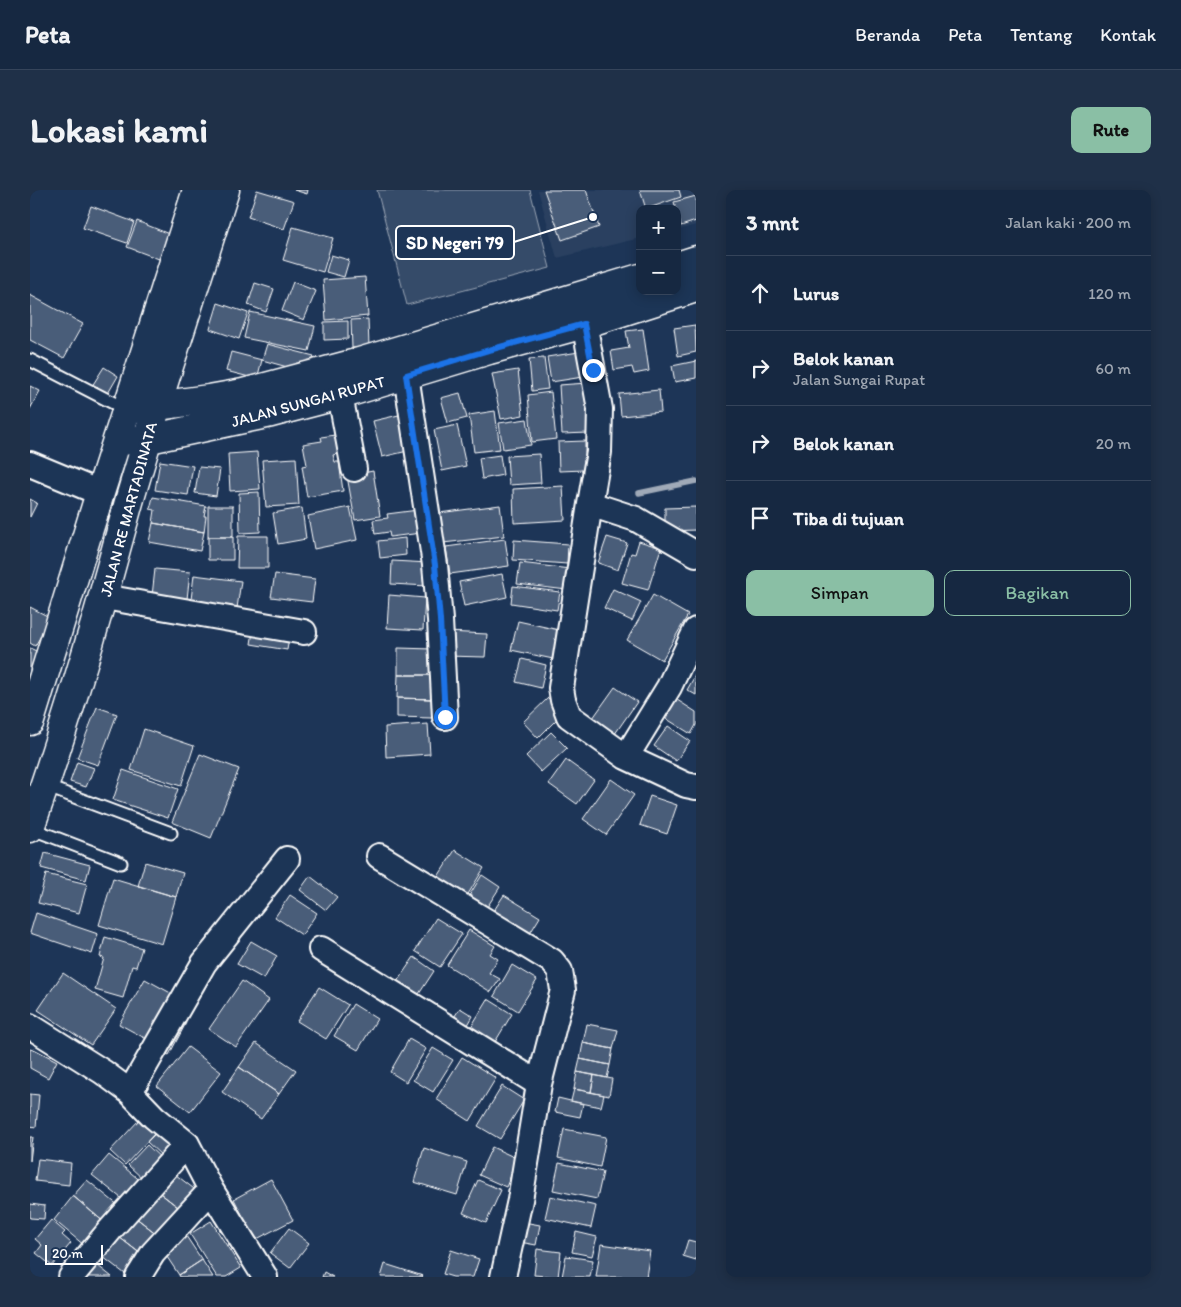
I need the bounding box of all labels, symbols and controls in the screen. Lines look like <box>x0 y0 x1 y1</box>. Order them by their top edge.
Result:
text: Peta <box>25 20 70 49</box>
text: Beranda <box>855 24 920 46</box>
text: Peta <box>948 24 982 46</box>
text: Tentang <box>1010 24 1072 46</box>
text: Kontak <box>1100 24 1156 46</box>
button: Rute <box>1071 107 1151 153</box>
text: Lokasi kami <box>30 109 208 151</box>
map controls <box>636 205 681 295</box>
button: + <box>636 205 681 250</box>
text: 3 mnt <box>746 210 799 235</box>
text: Jalan kaki · 200 m <box>1005 213 1131 232</box>
callout: SD Negeri 79 <box>396 226 514 259</box>
text: SD Negeri 79 <box>406 232 504 254</box>
button: − <box>636 250 681 295</box>
icon: ahead <box>746 279 774 307</box>
text: Lurus <box>793 282 839 305</box>
text: 120 m <box>1088 284 1131 303</box>
text: Belok kanan <box>793 347 894 370</box>
icon: right <box>746 354 774 382</box>
route end <box>582 359 605 382</box>
text: 60 m <box>1096 359 1131 378</box>
text: Jalan Sungai Rupat <box>793 370 925 389</box>
street label: JALAN SUNGAI RUPAT <box>229 372 387 431</box>
street label: JALAN RE MARTADINATA <box>96 420 161 599</box>
icon: right <box>746 429 774 457</box>
text: Belok kanan <box>793 432 894 455</box>
text: 20 m <box>1096 434 1131 453</box>
icon: arrive <box>746 504 774 532</box>
text: Tiba di tujuan <box>793 507 904 530</box>
button: Simpan <box>746 570 934 616</box>
button: Bagikan <box>944 570 1131 616</box>
route start <box>434 706 457 729</box>
scale bar <box>45 1242 102 1265</box>
text: 20 m <box>52 1245 83 1262</box>

